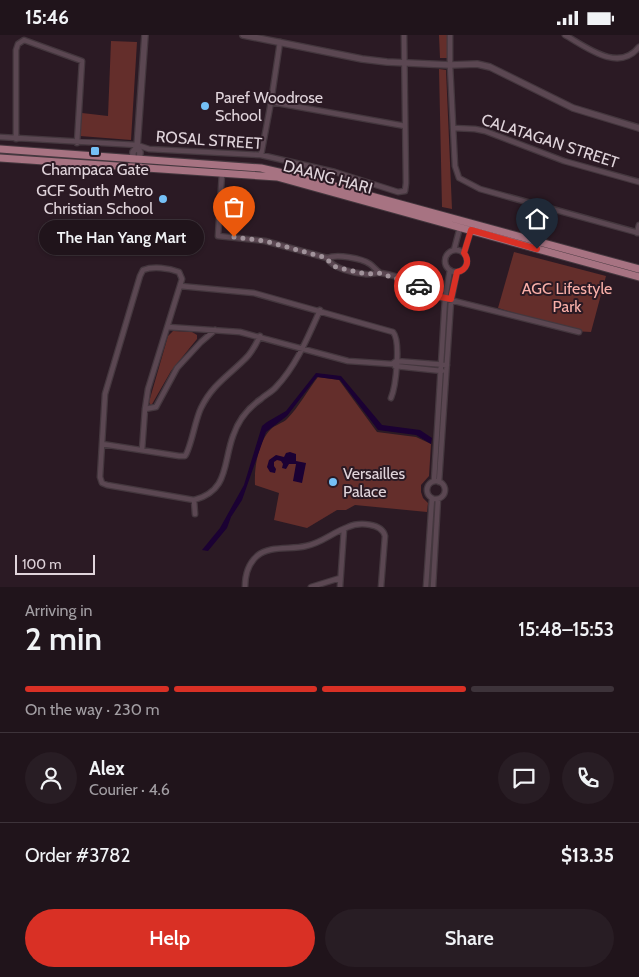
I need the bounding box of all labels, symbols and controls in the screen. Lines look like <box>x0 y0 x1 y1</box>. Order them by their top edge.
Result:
text: 15:46 <box>25 6 69 29</box>
place label: Paref Woodrose School <box>215 88 323 125</box>
marker: Paref Woodrose School <box>199 100 211 112</box>
street label: CALATAGAN STREET <box>479 110 622 172</box>
street label: ROSAL STREET <box>155 127 263 153</box>
marker: Champaca Gate <box>89 145 101 157</box>
street label: DAANG HARI <box>281 156 375 198</box>
place label: Champaca Gate <box>41 160 149 179</box>
place label: GCF South Metro Christian School <box>36 181 153 218</box>
pin <box>213 186 255 237</box>
marker: GCF South Metro Christian School <box>157 193 169 205</box>
icon: bag <box>220 193 248 221</box>
pin <box>516 198 558 249</box>
icon: home <box>523 205 551 233</box>
callout: The Han Yang Mart <box>39 219 204 255</box>
text: The Han Yang Mart <box>57 228 186 247</box>
courier <box>394 261 444 311</box>
icon: car <box>405 272 433 300</box>
park label: AGC Lifestyle Park <box>522 279 612 316</box>
place label: Versailles Palace <box>343 464 405 501</box>
marker: Versailles Palace <box>327 476 339 488</box>
scale bar <box>15 552 95 575</box>
text: 100 m <box>22 555 62 573</box>
text: Arriving in <box>25 601 92 620</box>
text: 15:48–15:53 <box>518 618 614 641</box>
text: 2 min <box>25 619 102 658</box>
text: On the way · 230 m <box>25 700 159 719</box>
button: person <box>25 752 77 804</box>
button: chat <box>498 752 550 804</box>
button: phone <box>562 752 614 804</box>
text: Alex <box>89 757 125 780</box>
text: Courier · 4.6 <box>89 780 170 799</box>
text: Order #3782 <box>25 844 131 867</box>
text: $13.35 <box>561 844 614 867</box>
button: Help <box>25 909 315 967</box>
button: Share <box>325 909 614 967</box>

